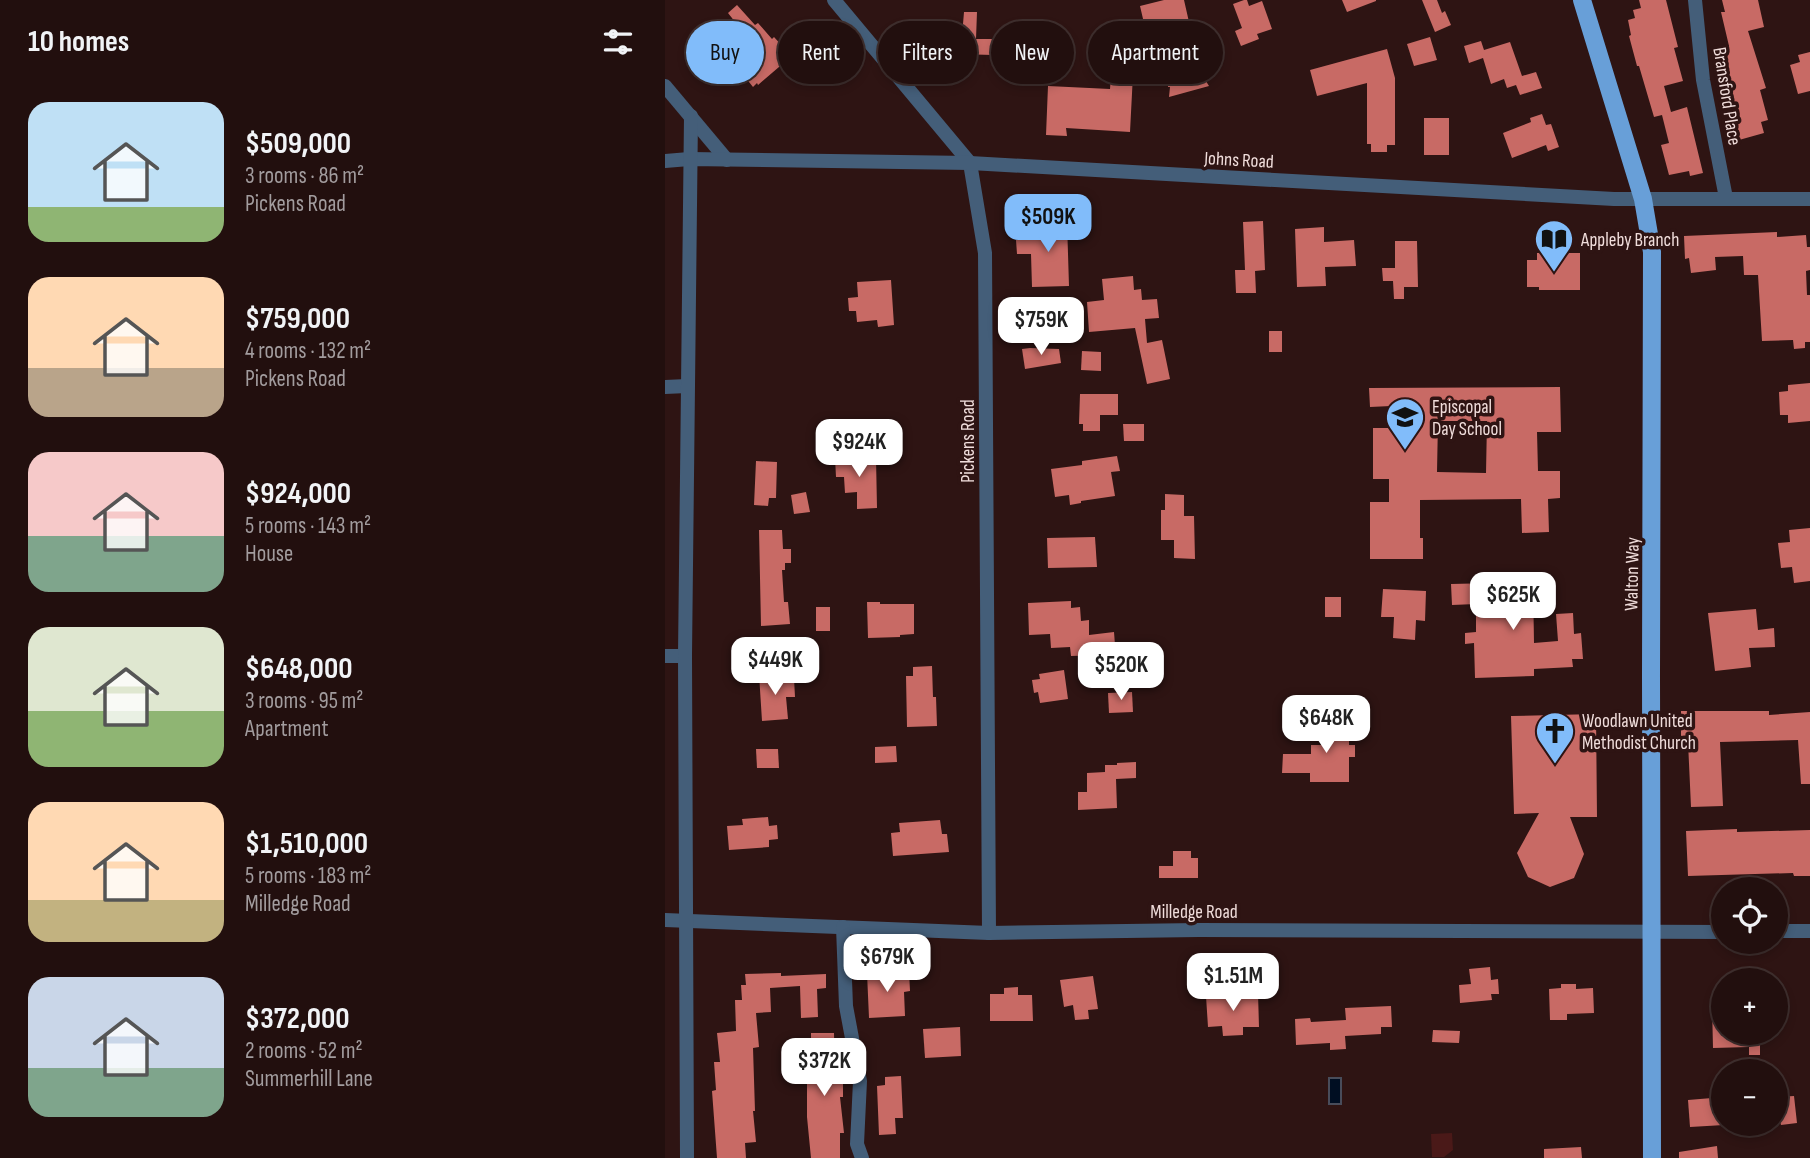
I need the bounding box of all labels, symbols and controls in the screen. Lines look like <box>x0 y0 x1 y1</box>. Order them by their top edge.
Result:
chip: Buy <box>686 21 764 84</box>
chip: Rent <box>778 21 864 84</box>
chip: Filters <box>878 21 977 84</box>
chip: New <box>991 21 1074 84</box>
chip: Apartment <box>1088 21 1223 84</box>
icon: filters <box>599 23 637 61</box>
text: 10 homes <box>28 24 129 60</box>
street label: Bransford Place <box>1707 46 1746 147</box>
text: $509,000 <box>245 126 351 162</box>
icon: home <box>84 130 168 214</box>
street label: Johns Road <box>1203 147 1274 174</box>
text: 3 rooms · 86 m² <box>245 162 364 190</box>
text: Pickens Road <box>245 190 346 218</box>
pin: $509K <box>999 194 1097 254</box>
text: $509K <box>1020 203 1076 231</box>
library icon: Appleby Branch <box>1533 218 1575 273</box>
place label: Appleby Branch <box>1580 229 1679 252</box>
pin: $759K <box>992 298 1090 357</box>
text: $759,000 <box>245 301 350 337</box>
icon: home <box>84 305 168 389</box>
text: $759K <box>1014 306 1068 334</box>
text: 4 rooms · 132 m² <box>245 337 371 365</box>
text: Pickens Road <box>245 365 346 393</box>
school or university icon: Episcopal Day School <box>1384 396 1426 451</box>
place label: Episcopal Day School <box>1432 396 1502 441</box>
street label: Pickens Road <box>957 399 980 483</box>
pin: $924K <box>810 420 908 479</box>
text: $924K <box>832 428 886 456</box>
text: $924,000 <box>245 476 351 512</box>
icon: home <box>84 480 168 564</box>
text: 5 rooms · 143 m² <box>245 512 371 540</box>
street label: Walton Way <box>1620 536 1645 611</box>
text: House <box>245 540 293 568</box>
pin: $625K <box>1464 572 1562 632</box>
text: $625K <box>1486 581 1540 609</box>
pin: $449K <box>726 638 824 697</box>
pin: $520K <box>1072 642 1170 702</box>
text: $449K <box>747 646 803 674</box>
text: $648,000 <box>245 651 352 687</box>
text: $520K <box>1094 651 1148 679</box>
icon: home <box>84 655 168 739</box>
text: 3 rooms · 95 m² <box>245 687 364 715</box>
pin: $648K <box>1277 696 1375 755</box>
text: $648K <box>1298 704 1354 732</box>
church icon: Woodlawn United Methodist Church <box>1534 710 1576 765</box>
place label: Woodlawn United Methodist Church <box>1582 710 1696 755</box>
text: Apartment <box>245 715 329 743</box>
text: $1,510,000 <box>245 826 368 862</box>
icon: home <box>84 830 168 914</box>
text: 5 rooms · 183 m² <box>245 862 371 890</box>
map controls <box>1711 877 1788 1136</box>
button: locate <box>1711 877 1788 954</box>
text: Milledge Road <box>245 890 351 918</box>
street label: Milledge Road <box>1150 901 1238 924</box>
pin: $679K <box>838 934 936 994</box>
text: $679K <box>860 943 914 971</box>
pin: $1.51M <box>1176 954 1290 1013</box>
text: $1.51M <box>1203 962 1263 990</box>
button: + <box>1711 968 1788 1045</box>
text: $372,000 <box>245 1001 349 1037</box>
icon: home <box>84 1005 168 1089</box>
text: 2 rooms · 52 m² <box>245 1037 363 1065</box>
pin: $372K <box>775 1038 873 1098</box>
text: $372K <box>797 1047 851 1075</box>
button: − <box>1711 1059 1788 1136</box>
text: Summerhill Lane <box>245 1065 373 1093</box>

